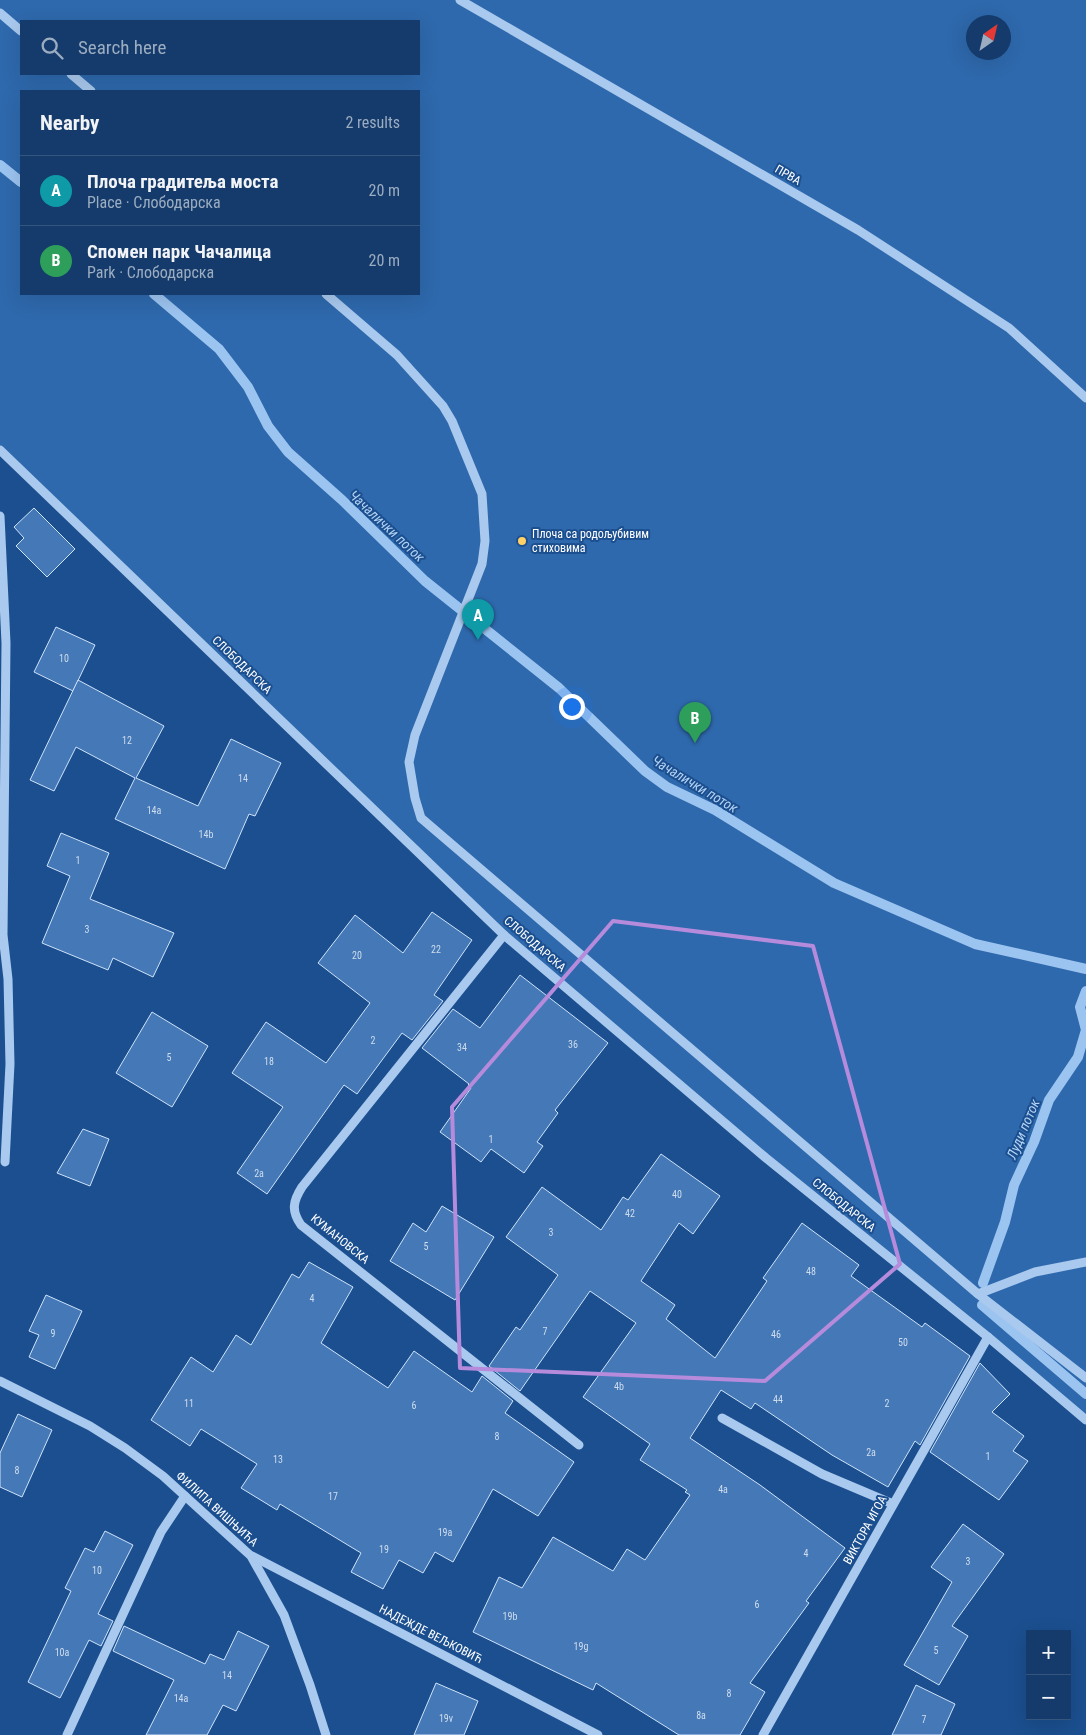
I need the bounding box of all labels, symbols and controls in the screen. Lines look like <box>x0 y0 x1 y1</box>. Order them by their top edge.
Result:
north arrow <box>966 15 1011 60</box>
search box <box>20 20 420 75</box>
icon: search <box>38 34 66 62</box>
text: Search here <box>78 36 166 59</box>
text: Nearby <box>40 111 99 135</box>
text: 2 results <box>345 113 400 132</box>
street label: ПРВА <box>773 162 804 188</box>
text: Плоча градитеља моста <box>87 170 279 193</box>
text: A <box>51 181 61 200</box>
text: 20 m <box>368 181 400 200</box>
text: Place · Слободарска <box>87 193 221 212</box>
text: Спомен парк Чачалица <box>87 240 271 263</box>
text: B <box>52 251 60 270</box>
text: 20 m <box>368 251 400 270</box>
text: Park · Слободарска <box>87 263 214 282</box>
water label: Чачалички поток <box>346 487 428 565</box>
place label: Плоча са родољубивим стиховима <box>532 527 649 555</box>
marker: Плоча са родољубивим стиховима <box>516 535 528 547</box>
pin: A <box>462 599 494 640</box>
street label: СЛОБОДАРСКА <box>209 633 275 697</box>
house number: 10 <box>59 653 69 664</box>
your location <box>559 694 585 720</box>
pin: B <box>679 702 711 743</box>
house number: 12 <box>122 735 132 746</box>
water label: Чачалички поток <box>649 752 741 816</box>
house number: 14 <box>238 773 248 784</box>
house number: 14a <box>147 805 162 816</box>
house number: 14b <box>199 829 213 840</box>
house number: 1 <box>76 855 80 866</box>
street label: СЛОБОДАРСКА <box>501 913 569 975</box>
house number: 3 <box>85 924 90 935</box>
house number: 22 <box>431 944 441 955</box>
house number: 20 <box>352 950 362 961</box>
house number: 2 <box>371 1035 376 1046</box>
house number: 36 <box>568 1039 578 1050</box>
house number: 34 <box>457 1042 467 1053</box>
house number: 5 <box>167 1052 172 1063</box>
house number: 18 <box>264 1056 274 1067</box>
water label: Луди поток <box>1003 1096 1043 1162</box>
house number: 1 <box>489 1134 493 1145</box>
house number: 2a <box>254 1168 264 1179</box>
street label: СЛОБОДАРСКА <box>810 1175 878 1235</box>
house number: 40 <box>672 1189 682 1200</box>
house number: 42 <box>625 1208 635 1219</box>
street label: КУМАНОВСКА <box>308 1211 372 1267</box>
house number: 3 <box>549 1227 554 1238</box>
house number: 5 <box>424 1241 429 1252</box>
house number: 48 <box>806 1266 816 1277</box>
house number: 4 <box>310 1293 315 1304</box>
house number: 7 <box>543 1326 548 1337</box>
house number: 9 <box>51 1328 56 1339</box>
house number: 46 <box>771 1329 781 1340</box>
house number: 50 <box>898 1337 908 1348</box>
house number: 4b <box>614 1381 624 1392</box>
house number: 44 <box>773 1394 783 1405</box>
house number: 11 <box>184 1398 194 1409</box>
house number: 2 <box>885 1398 890 1409</box>
house number: 6 <box>412 1400 417 1411</box>
house number: 8 <box>495 1431 500 1442</box>
house number: 2a <box>866 1447 876 1458</box>
house number: 1 <box>986 1451 990 1462</box>
house number: 13 <box>273 1454 283 1465</box>
house number: 8 <box>15 1465 20 1476</box>
street label: ФИЛИПА ВИШЊИЋА <box>173 1469 261 1549</box>
house number: 4a <box>718 1484 728 1495</box>
house number: 17 <box>328 1491 338 1502</box>
street label: ВИКТОРА ИГОА <box>840 1493 890 1567</box>
house number: 19a <box>438 1527 453 1538</box>
house number: 19 <box>379 1544 389 1555</box>
house number: 4 <box>804 1548 809 1559</box>
house number: 3 <box>966 1556 971 1567</box>
house number: 10 <box>92 1565 102 1576</box>
house number: 6 <box>755 1599 760 1610</box>
street label: НАДЕЖДЕ ВЕЉКОВИЋ <box>377 1602 485 1666</box>
house number: 19b <box>503 1611 517 1622</box>
map controls <box>1026 1630 1071 1720</box>
button: + <box>1026 1630 1071 1675</box>
house number: 19g <box>574 1641 588 1652</box>
house number: 5 <box>934 1645 939 1656</box>
house number: 10a <box>55 1647 70 1658</box>
house number: 14 <box>222 1670 232 1681</box>
button: − <box>1026 1675 1071 1720</box>
house number: 8 <box>727 1688 732 1699</box>
house number: 14a <box>174 1693 189 1704</box>
house number: 8a <box>696 1710 706 1721</box>
house number: 19v <box>439 1713 454 1724</box>
house number: 7 <box>922 1714 927 1725</box>

